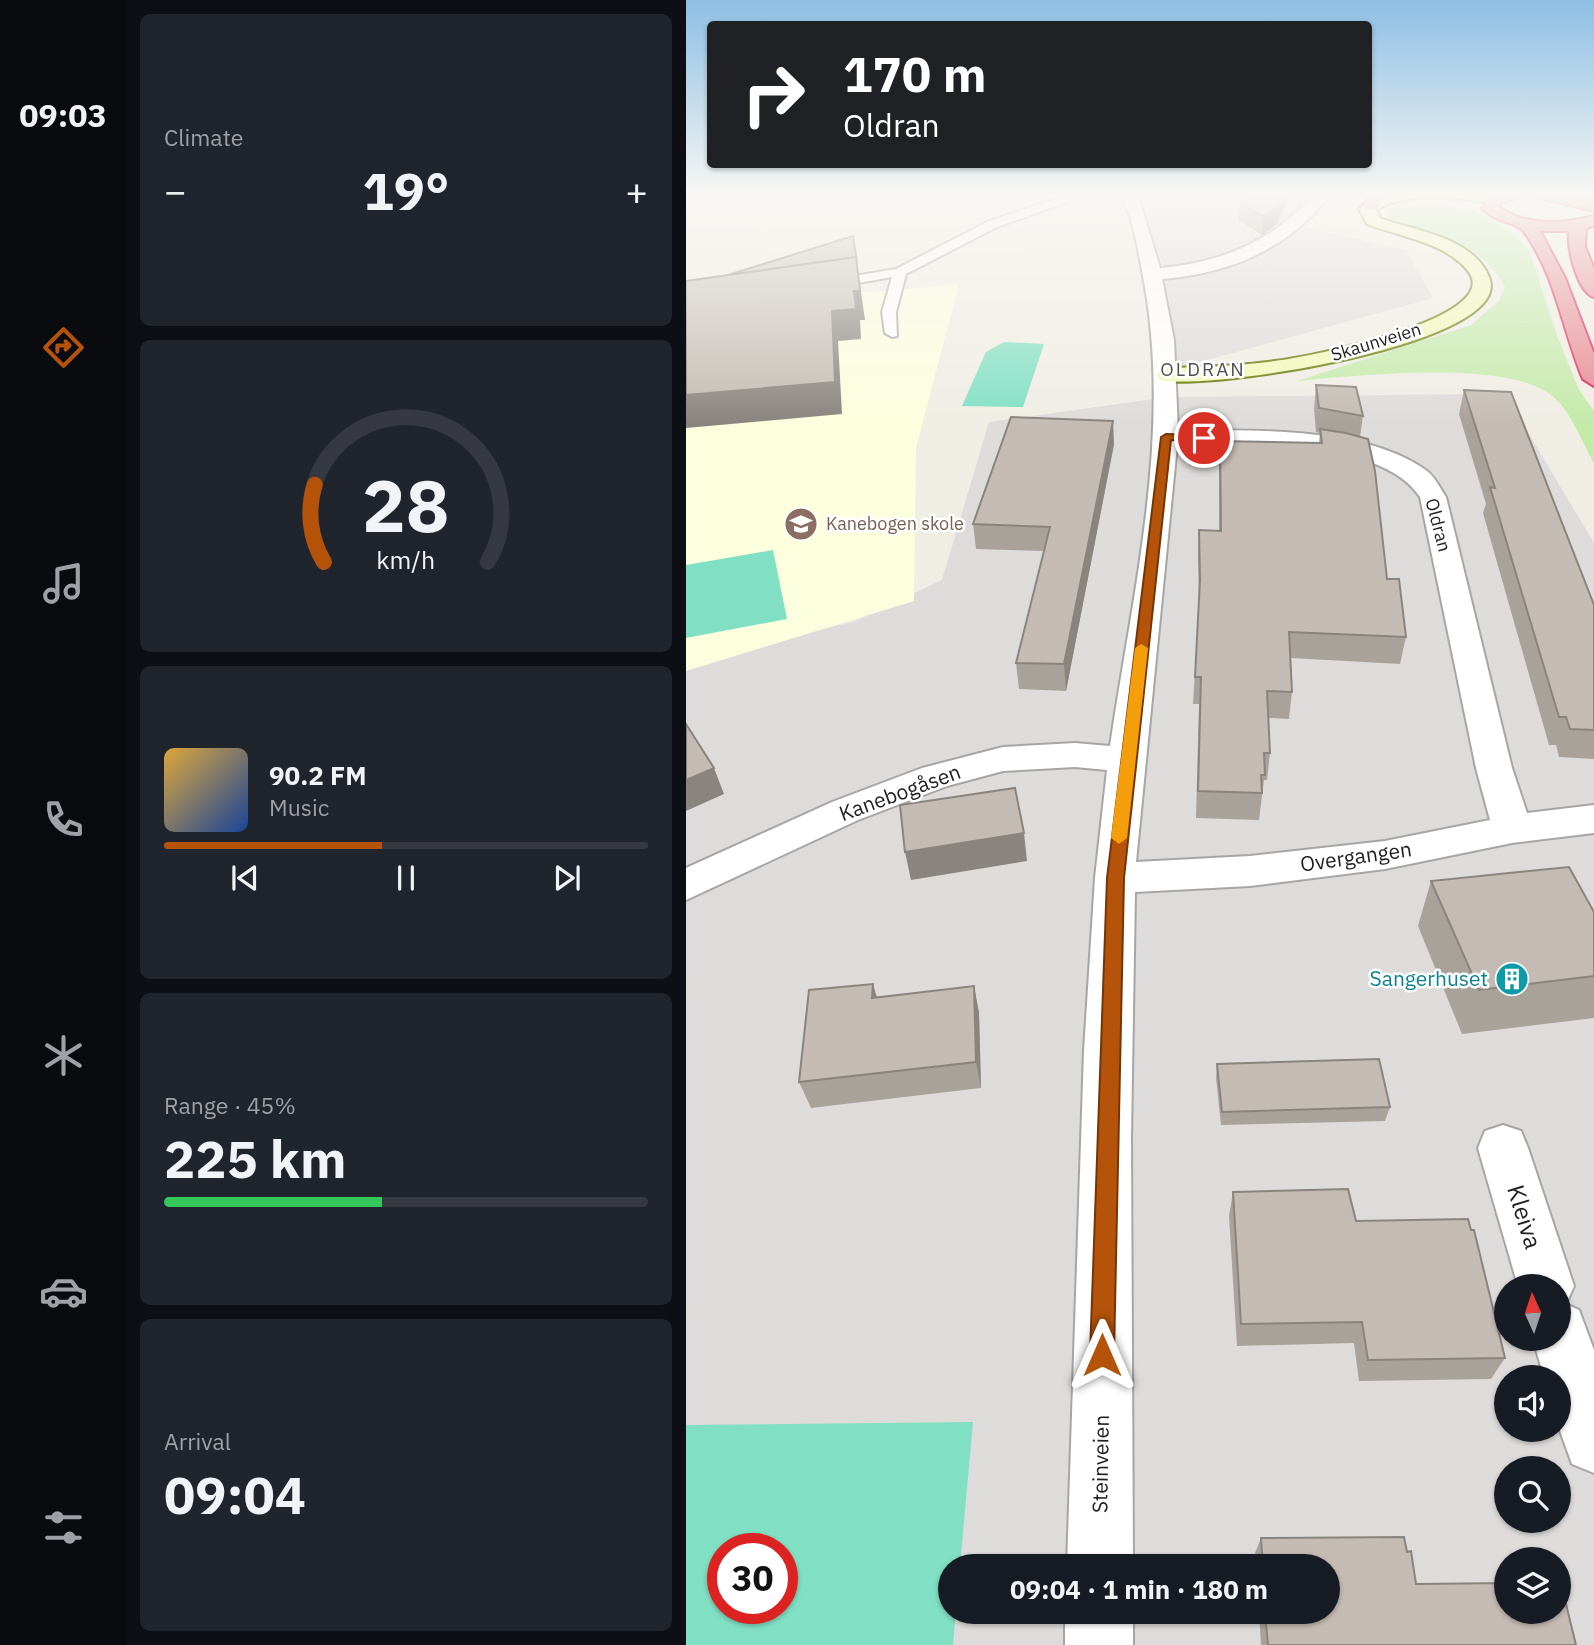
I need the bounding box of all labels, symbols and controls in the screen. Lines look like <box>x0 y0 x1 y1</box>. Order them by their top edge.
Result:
text: 170 m <box>843 42 987 105</box>
icon: right <box>728 49 819 140</box>
text: 09:03 <box>19 94 107 136</box>
text: Oldran <box>843 104 940 146</box>
text: Climate <box>164 122 243 152</box>
text: 19° <box>363 157 449 224</box>
text: − <box>164 166 187 215</box>
text: + <box>625 166 648 215</box>
street label: Skaunveien <box>1328 317 1424 366</box>
icon: directions <box>39 323 88 372</box>
district label: OLDRAN <box>1160 357 1246 381</box>
pin <box>1174 408 1234 468</box>
icon: arrive <box>1185 419 1223 457</box>
text: 28 <box>362 458 450 553</box>
street label: Oldran <box>1420 496 1457 554</box>
school or university icon: Kanebogen skole <box>782 505 820 543</box>
place label: Kanebogen skole <box>826 512 964 535</box>
text: km/h <box>377 543 435 576</box>
icon: music <box>39 559 88 608</box>
street label: Kanebogåsen <box>835 757 964 827</box>
text: 90.2 FM <box>269 758 367 792</box>
text: Music <box>269 792 329 822</box>
icon: phone <box>39 795 88 844</box>
street label: Overgangen <box>1298 834 1413 878</box>
icon: previous <box>226 859 264 897</box>
icon: pause <box>387 859 425 897</box>
icon: next <box>548 859 586 897</box>
building icon: Sangerhuset <box>1493 960 1531 998</box>
place label: Sangerhuset <box>1369 964 1488 992</box>
icon: climate <box>39 1031 88 1080</box>
text: Range · 45% <box>164 1090 296 1120</box>
text: 225 km <box>164 1125 346 1192</box>
street label: Kleiva <box>1500 1181 1550 1253</box>
icon: car <box>39 1267 88 1316</box>
north arrow <box>1494 1274 1572 1351</box>
map controls <box>1494 1274 1571 1624</box>
position arrow <box>1065 1318 1139 1392</box>
button: sound <box>1494 1365 1571 1442</box>
street label: Steinveien <box>1085 1415 1115 1513</box>
text: Arrival <box>164 1426 231 1456</box>
button: search <box>1494 1456 1571 1533</box>
text: 09:04 <box>164 1461 306 1528</box>
icon: filters <box>39 1503 88 1552</box>
speed limit sign: 30 <box>707 1533 798 1624</box>
button: layers <box>1494 1547 1571 1624</box>
text: 09:04 · 1 min · 180 m <box>1010 1572 1268 1606</box>

